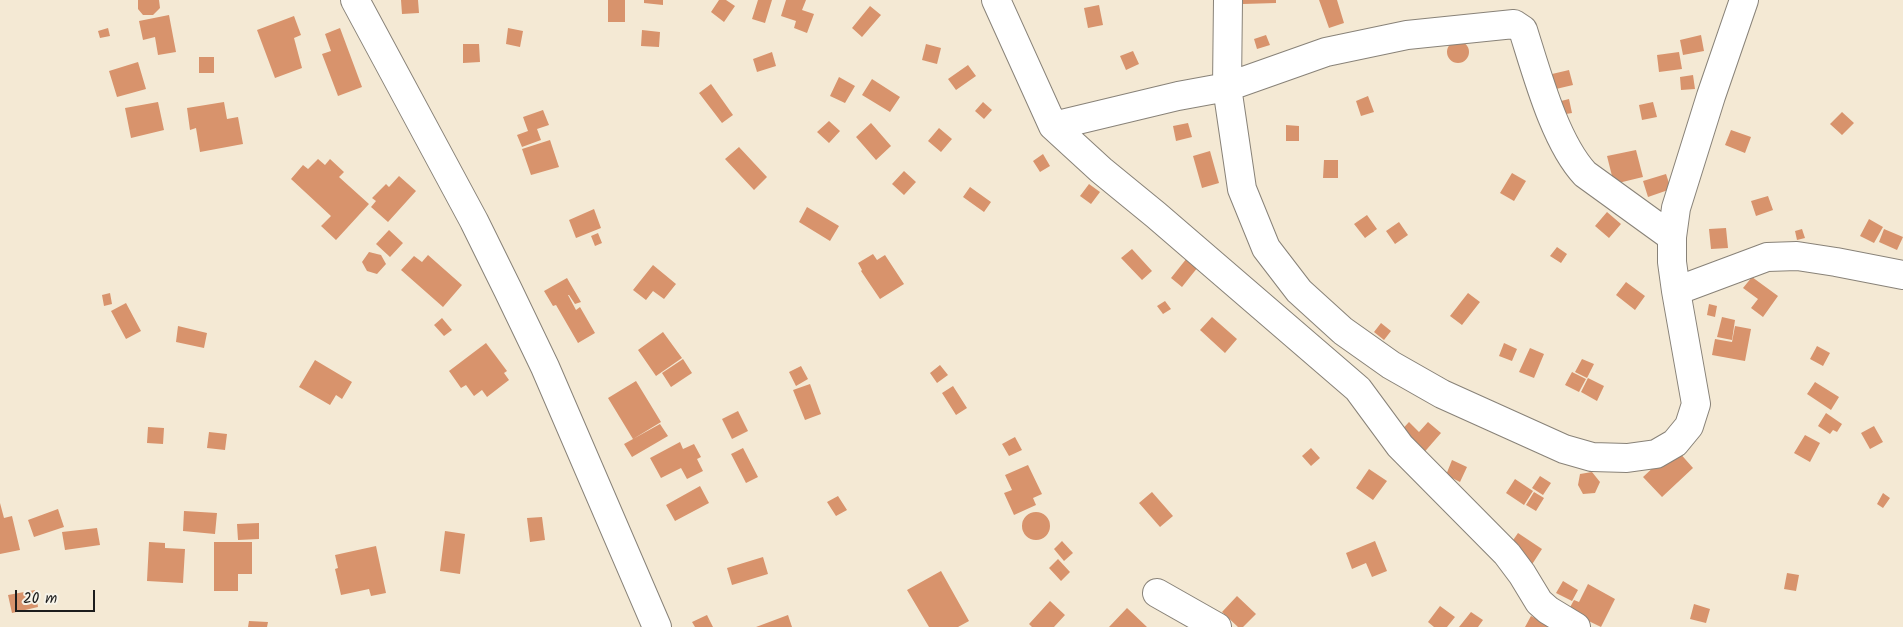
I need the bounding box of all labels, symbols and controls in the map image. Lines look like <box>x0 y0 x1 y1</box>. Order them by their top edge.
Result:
scale bar <box>18 580 98 612</box>
text: 20 m <box>23 587 57 611</box>

